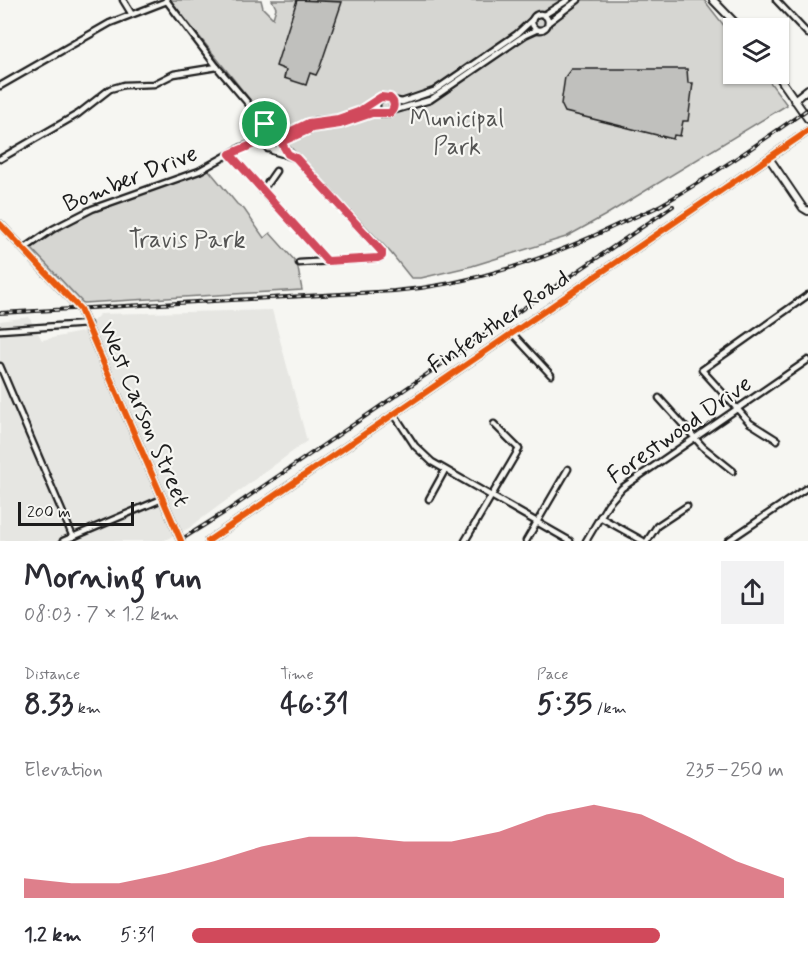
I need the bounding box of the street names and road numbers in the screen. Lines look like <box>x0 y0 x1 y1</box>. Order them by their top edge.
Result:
street label: Bomber Drive <box>59 138 202 220</box>
street label: Finfeather Road <box>422 263 576 381</box>
street label: West Carson Street <box>91 317 197 512</box>
street label: Forestwood Drive <box>601 369 758 492</box>

